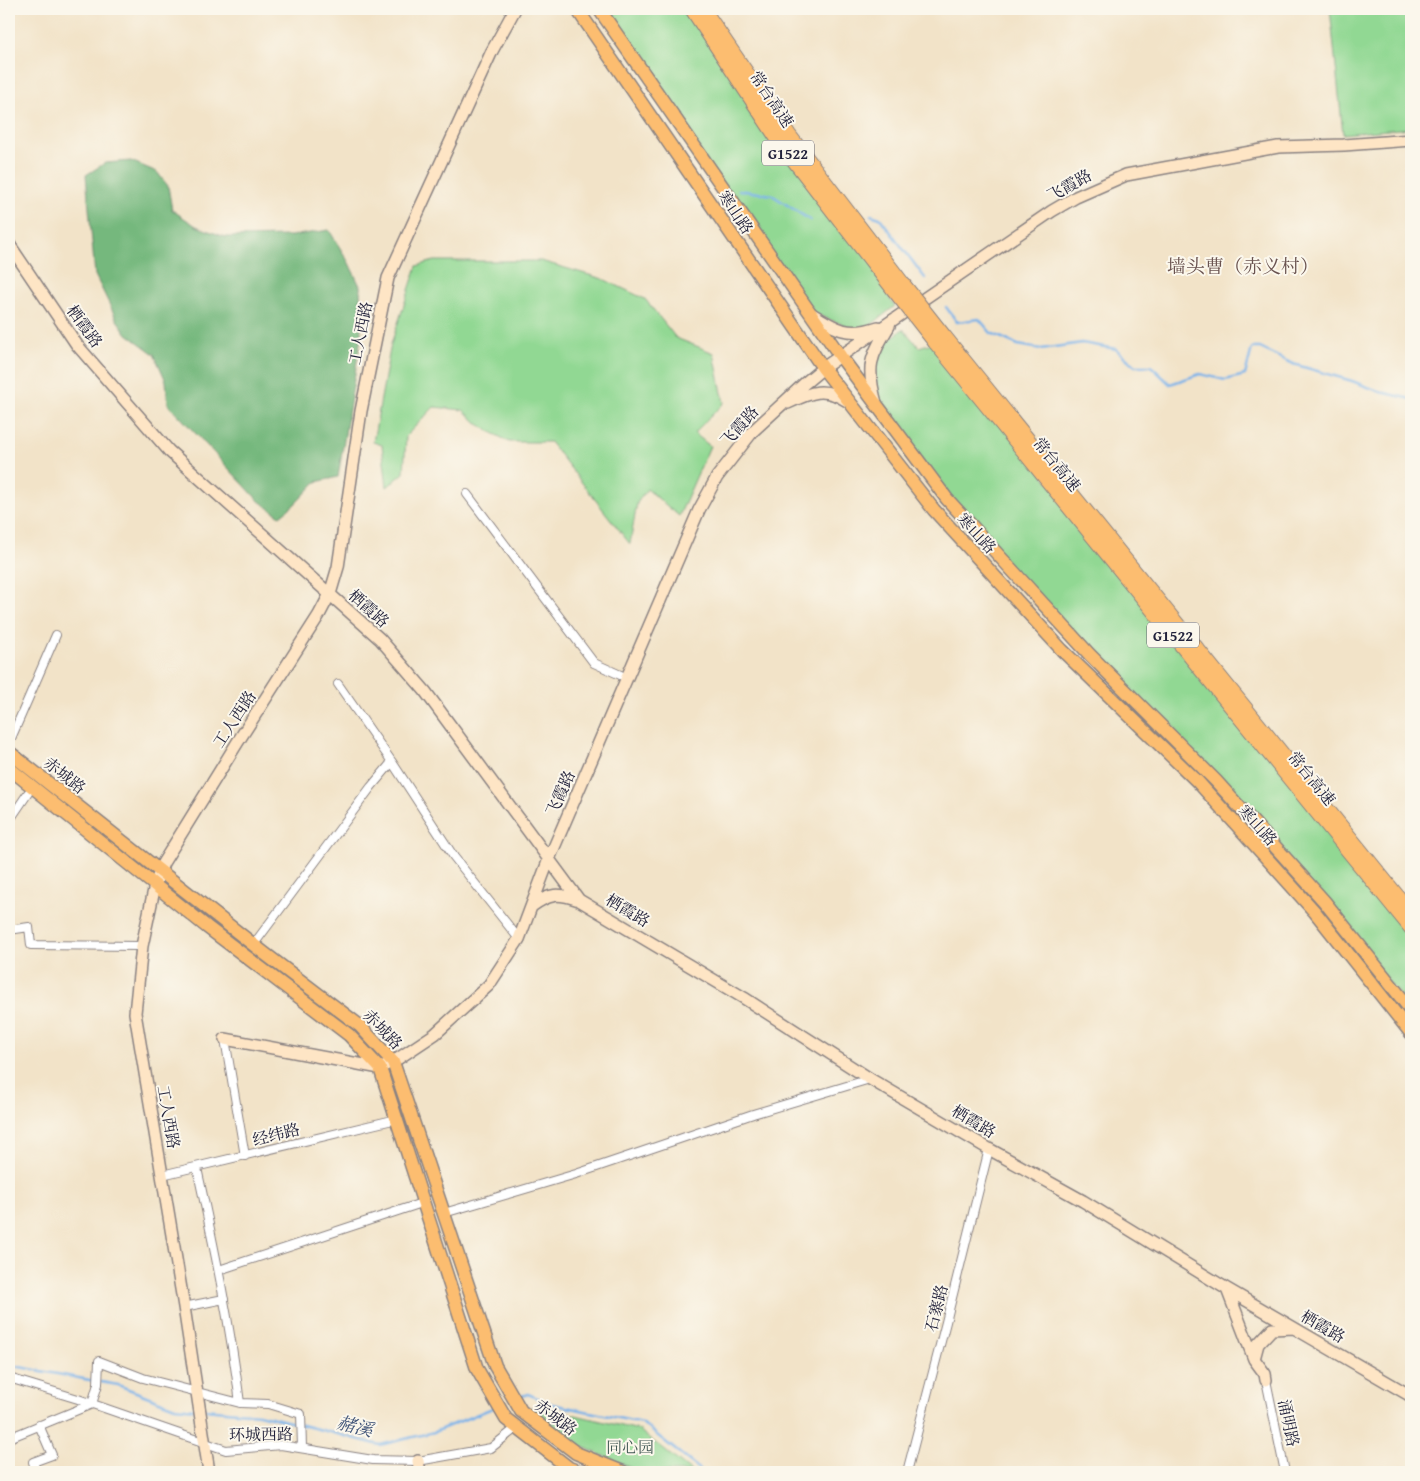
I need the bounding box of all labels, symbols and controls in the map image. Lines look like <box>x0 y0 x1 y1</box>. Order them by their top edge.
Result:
street label: 常台高速 <box>744 66 800 132</box>
road number: G1522 <box>762 140 814 166</box>
street label: 飞霞路 <box>1042 163 1096 207</box>
street label: 寒山路 <box>713 185 759 239</box>
district label: 墙头曹（赤义村） <box>1167 252 1319 280</box>
street label: 工人西路 <box>342 299 378 367</box>
street label: 栖霞路 <box>61 300 109 352</box>
street label: 飞霞路 <box>714 400 764 452</box>
street label: 常台高速 <box>1028 432 1086 496</box>
street label: 寒山路 <box>952 507 1002 559</box>
street label: 栖霞路 <box>343 583 395 633</box>
road number: G1522 <box>1147 622 1199 648</box>
street label: 工人西路 <box>207 686 261 752</box>
street label: 常台高速 <box>1283 746 1341 810</box>
street label: 赤城路 <box>39 751 91 799</box>
street label: 飞霞路 <box>539 766 581 820</box>
street label: 寒山路 <box>1233 799 1283 851</box>
street label: 栖霞路 <box>601 887 655 933</box>
street label: 赤城路 <box>358 1003 408 1055</box>
street label: 工人西路 <box>152 1083 186 1151</box>
street label: 栖霞路 <box>947 1098 1001 1144</box>
street label: 经纬路 <box>250 1117 302 1151</box>
street label: 石寨路 <box>919 1282 953 1334</box>
street label: 栖霞路 <box>1296 1304 1350 1348</box>
street label: 赤城路 <box>530 1393 582 1441</box>
street label: 涌明路 <box>1272 1397 1306 1449</box>
water label: 赭溪 <box>334 1409 378 1444</box>
street label: 环城西路 <box>229 1421 293 1447</box>
park label: 同心园 <box>606 1435 654 1459</box>

